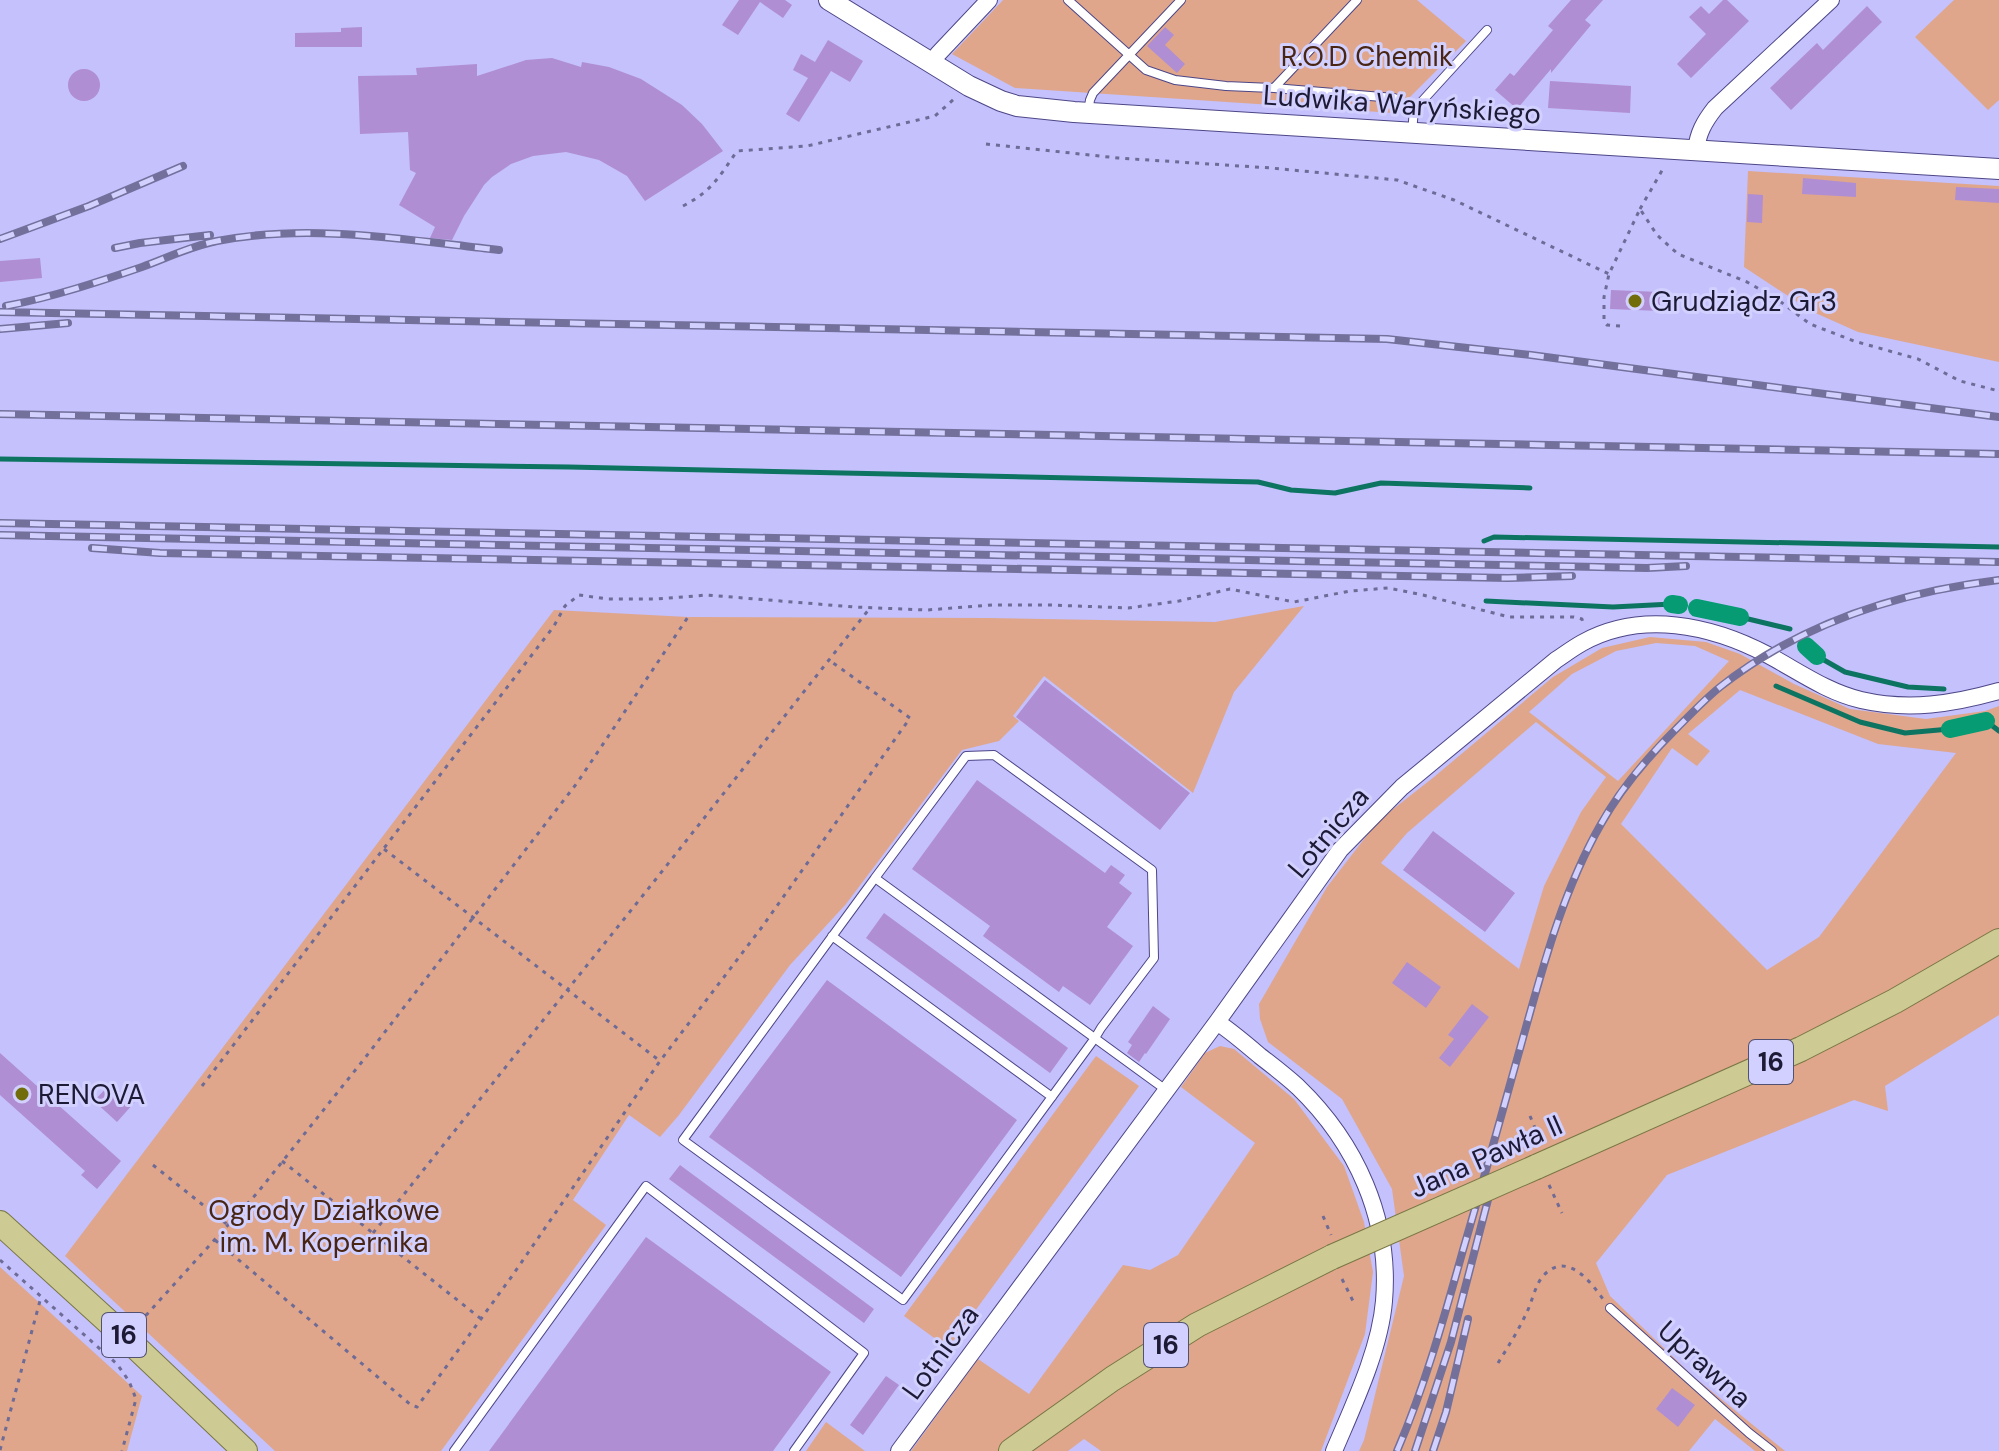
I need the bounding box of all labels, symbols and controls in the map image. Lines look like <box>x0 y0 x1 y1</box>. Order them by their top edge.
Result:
park label: R.O.D Chemik <box>1281 38 1453 75</box>
street label: Ludwika Waryńskiego <box>1262 76 1542 133</box>
place label: Grudziądz Gr3 <box>1651 283 1837 320</box>
marker: Grudziądz Gr3 <box>1626 292 1644 310</box>
street label: Lotnicza <box>1279 779 1377 886</box>
road number: 16 <box>1749 1040 1793 1084</box>
place label: RENOVA <box>38 1076 145 1113</box>
marker: RENOVA <box>13 1085 31 1103</box>
street label: Jana Pawła II <box>1404 1106 1568 1206</box>
park label: Ogrody Działkowe im. M. Kopernika <box>208 1192 440 1261</box>
street label: Lotnicza <box>894 1298 987 1407</box>
road number: 16 <box>102 1313 146 1357</box>
street label: Uprawna <box>1650 1313 1759 1416</box>
road number: 16 <box>1144 1323 1188 1367</box>

